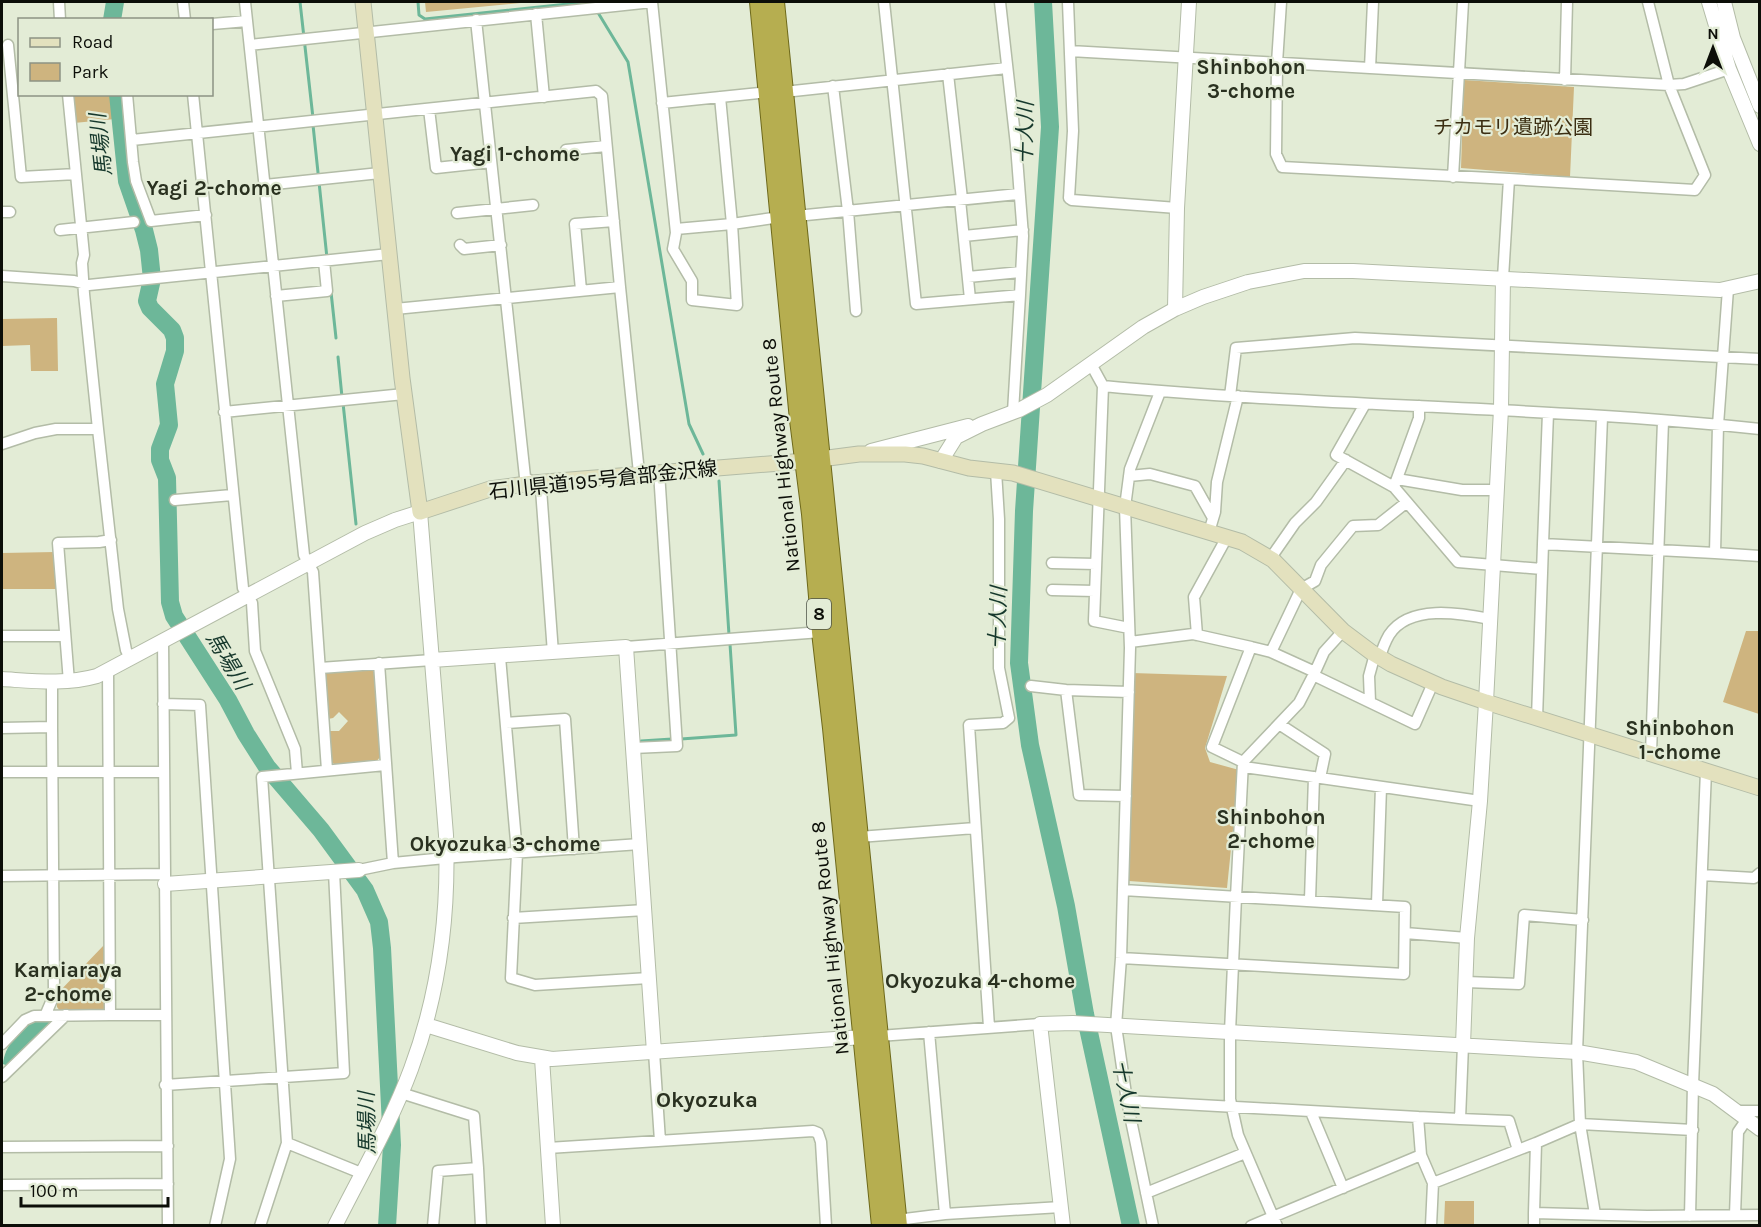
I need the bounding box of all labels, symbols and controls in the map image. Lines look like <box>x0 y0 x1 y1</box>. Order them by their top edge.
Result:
legend <box>18 18 213 96</box>
north arrow <box>1683 18 1743 78</box>
text: N <box>1707 24 1719 43</box>
text: Road <box>72 31 113 53</box>
district label: Shinbohon 3-chome <box>1196 55 1306 103</box>
text: Park <box>72 61 109 83</box>
water label: 十人川 <box>1012 99 1038 165</box>
water label: 馬場川 <box>86 110 116 178</box>
park label: チカモリ遺跡公園 <box>1433 116 1593 139</box>
district label: Yagi 1-chome <box>450 142 580 166</box>
district label: Yagi 2-chome <box>146 176 282 200</box>
street label: National Highway Route 8 <box>757 337 805 573</box>
street label: 石川県道195号倉部金沢線 <box>488 457 718 503</box>
water label: 十人川 <box>985 584 1011 650</box>
road number: 8 <box>807 599 831 629</box>
water label: 馬場川 <box>201 628 256 696</box>
district label: Shinbohon 1-chome <box>1625 716 1735 764</box>
district label: Shinbohon 2-chome <box>1216 805 1326 853</box>
street label: National Highway Route 8 <box>806 820 854 1056</box>
district label: Okyozuka 3-chome <box>410 832 600 856</box>
district label: Kamiaraya 2-chome <box>14 958 122 1006</box>
district label: Okyozuka 4-chome <box>885 969 1075 993</box>
water label: 十人川 <box>1108 1058 1145 1126</box>
district label: Okyozuka <box>656 1087 758 1113</box>
water label: 馬場川 <box>354 1089 380 1155</box>
scale bar <box>21 1170 168 1208</box>
text: 100 m <box>30 1180 78 1202</box>

